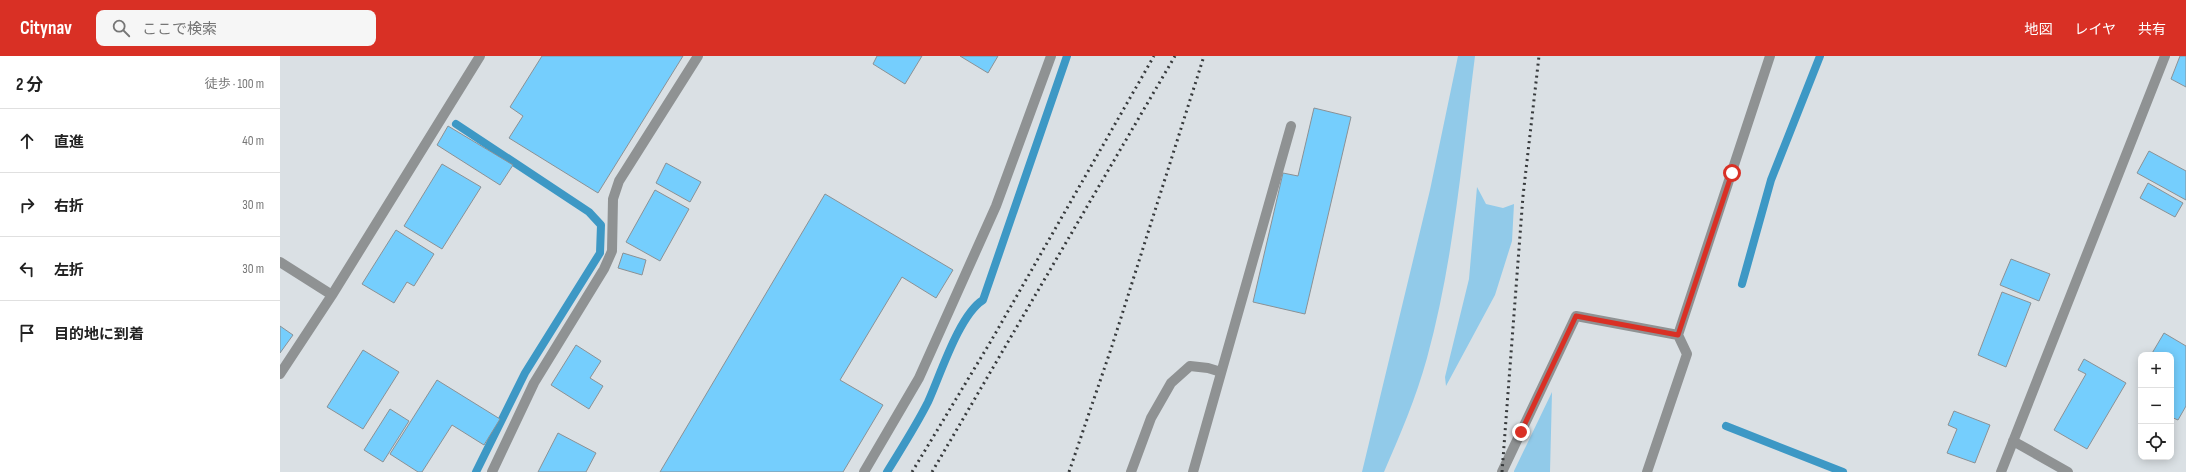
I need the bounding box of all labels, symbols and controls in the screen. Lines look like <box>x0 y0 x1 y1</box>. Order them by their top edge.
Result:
search box <box>96 10 376 46</box>
text: Citynav <box>20 17 72 40</box>
icon: search <box>110 17 132 39</box>
text: ここで検索 <box>142 20 217 39</box>
text: 地図 <box>2024 21 2052 38</box>
text: レイヤ <box>2074 21 2116 38</box>
text: 共有 <box>2138 21 2166 38</box>
text: 2 分 <box>16 75 43 95</box>
text: 徒歩 · 100 m <box>205 76 264 92</box>
icon: ahead <box>16 130 38 152</box>
text: 直進 <box>54 133 84 152</box>
text: 40 m <box>242 133 264 149</box>
route start <box>1723 164 1741 182</box>
icon: right <box>16 194 38 216</box>
text: 右折 <box>54 197 84 216</box>
text: 30 m <box>242 197 264 213</box>
icon: left <box>16 258 38 280</box>
text: 左折 <box>54 261 84 280</box>
text: 30 m <box>242 261 264 277</box>
icon: arrive <box>16 322 38 344</box>
text: 目的地に到着 <box>54 325 144 344</box>
map controls <box>2138 352 2174 460</box>
button: + <box>2138 352 2174 388</box>
button: − <box>2138 388 2174 424</box>
route end <box>1512 423 1530 441</box>
button: locate <box>2138 424 2174 460</box>

